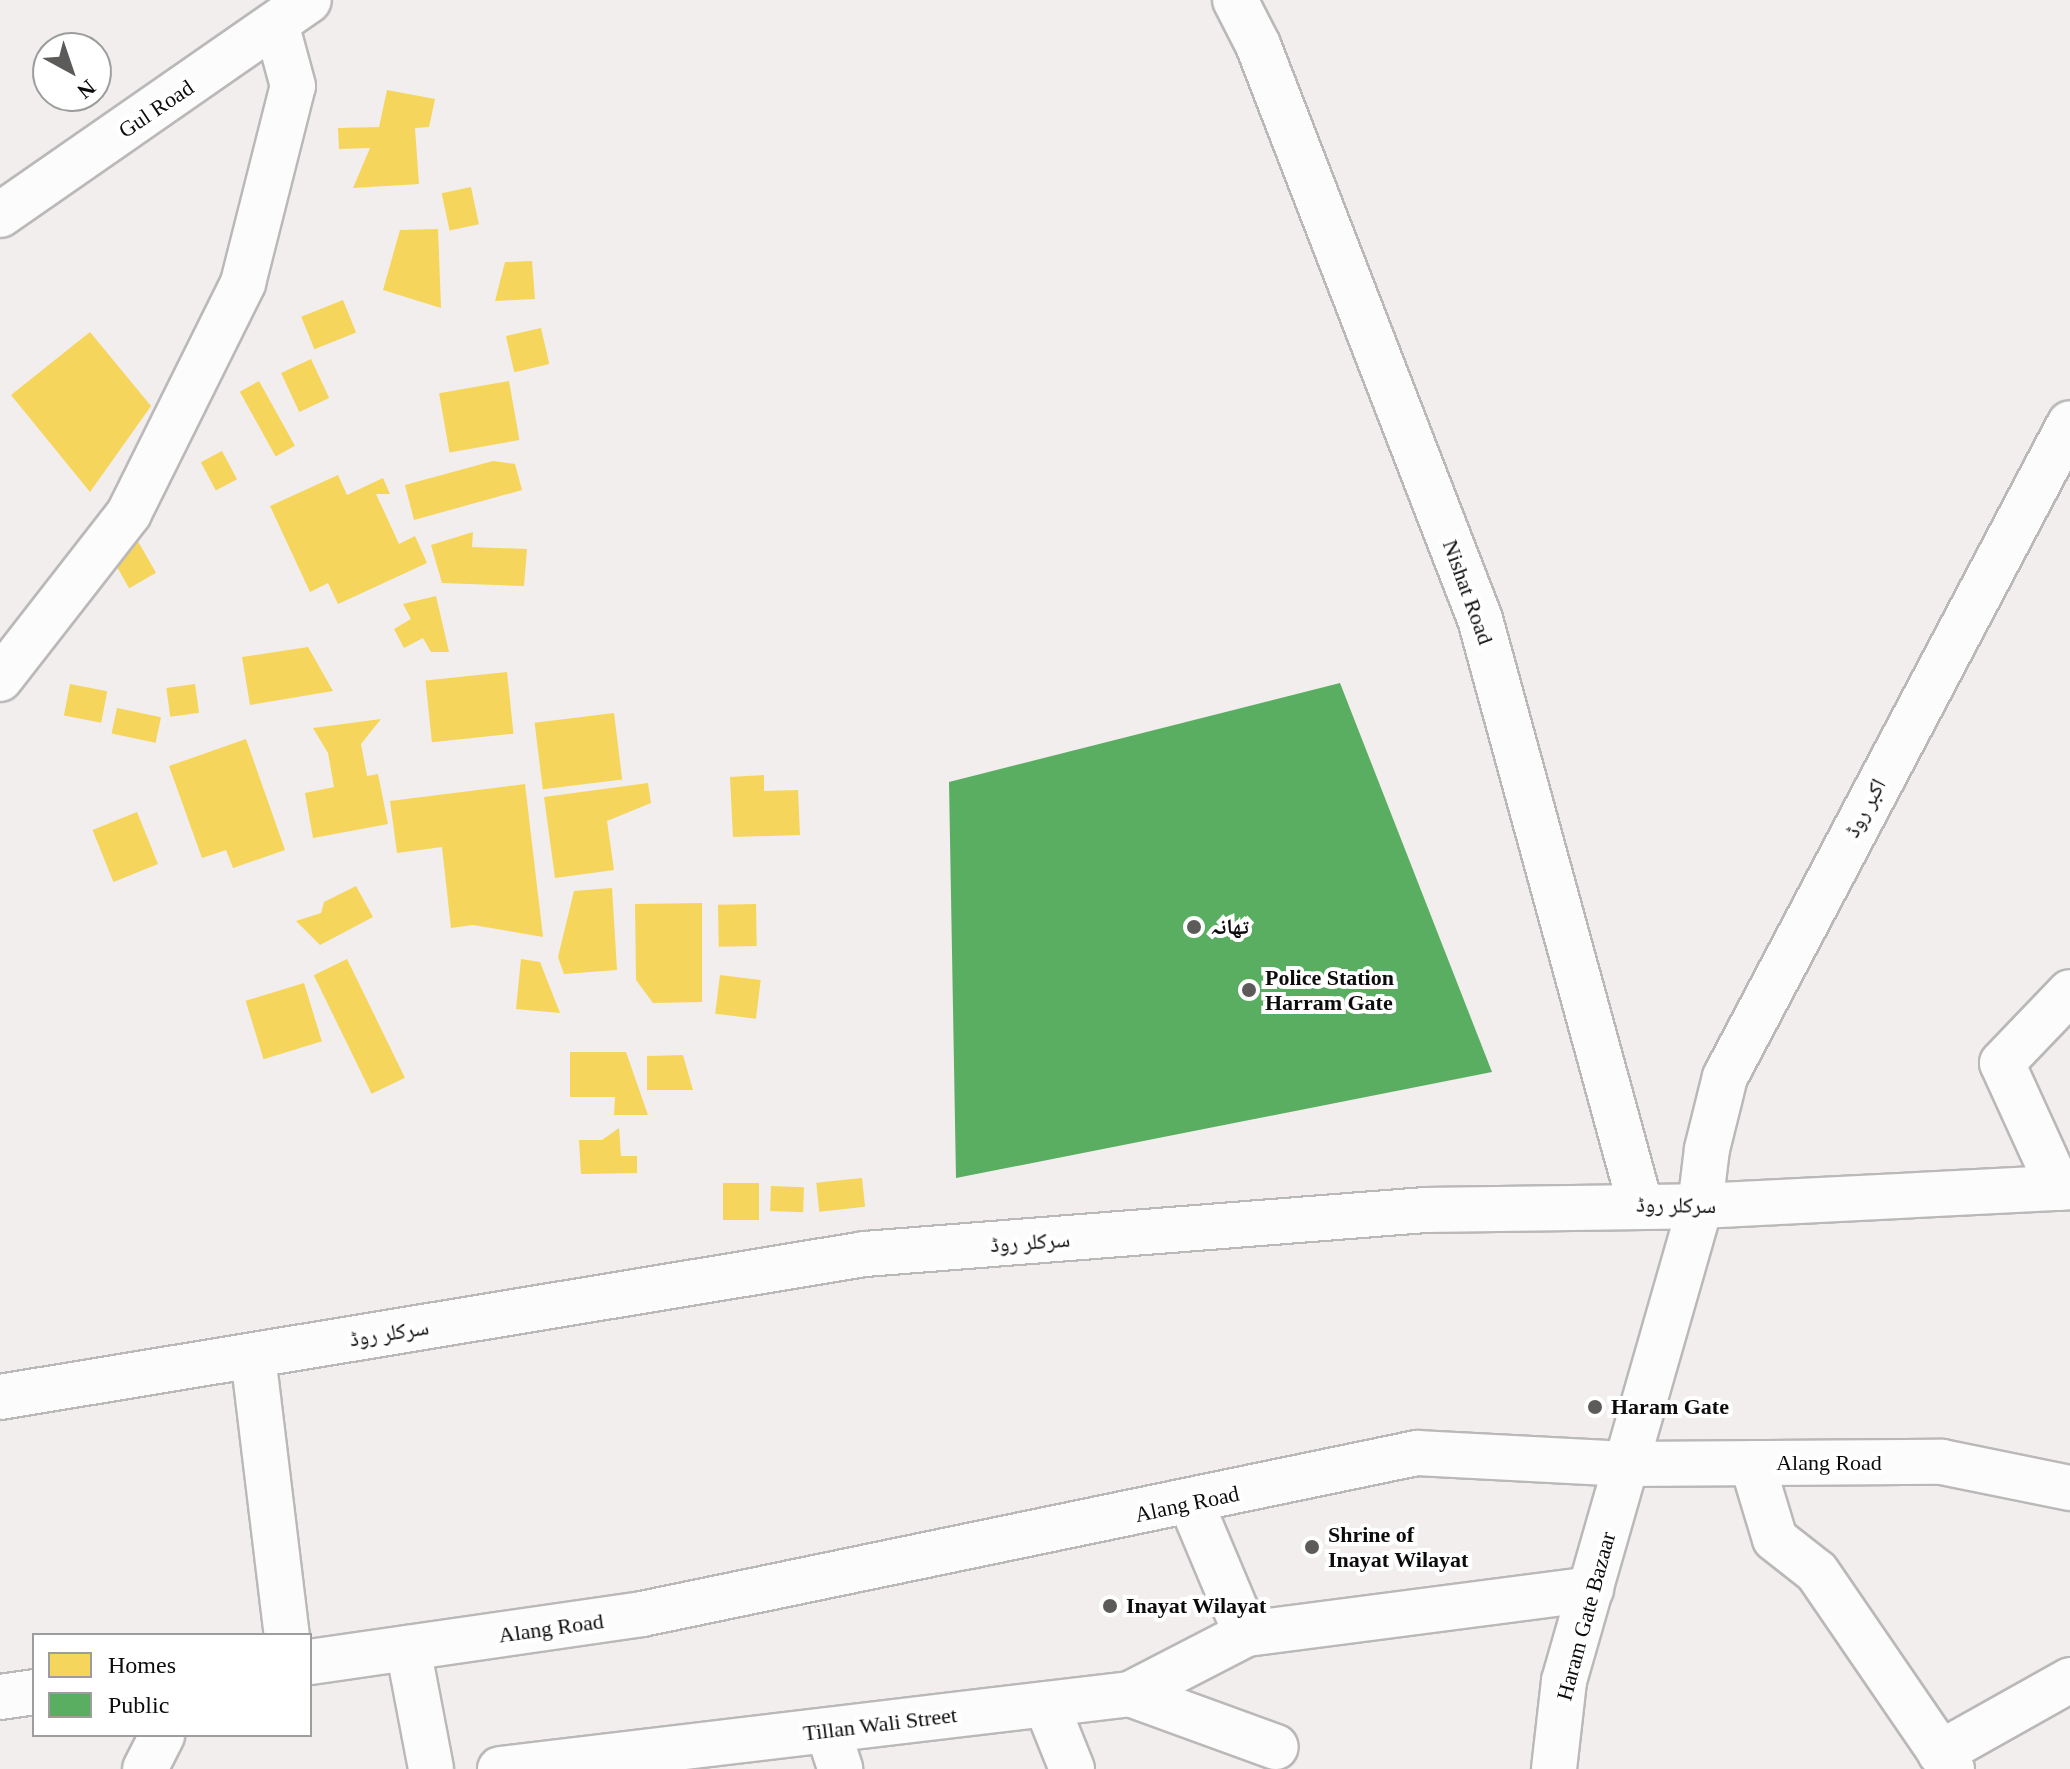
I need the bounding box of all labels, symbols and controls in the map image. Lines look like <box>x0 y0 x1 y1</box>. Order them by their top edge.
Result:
north arrow <box>32 32 112 112</box>
street label: Gul Road <box>113 74 199 144</box>
text: N <box>72 75 101 104</box>
street label: Nishat Road <box>1437 536 1499 648</box>
street label: اکبر روڈ <box>1839 774 1891 842</box>
place label: تھانہ <box>1210 914 1249 940</box>
marker: تھانہ <box>1185 918 1203 936</box>
place label: Police Station Harram Gate <box>1265 964 1394 1016</box>
marker: Police Station Harram Gate <box>1240 981 1258 999</box>
street label: سرکلر روڈ <box>1636 1191 1716 1219</box>
street label: سرکلر روڈ <box>989 1226 1071 1258</box>
street label: سرکلر روڈ <box>347 1314 431 1352</box>
place label: Haram Gate <box>1611 1394 1729 1420</box>
marker: Haram Gate <box>1586 1398 1604 1416</box>
street label: Alang Road <box>1776 1450 1882 1476</box>
street label: Alang Road <box>1133 1480 1241 1528</box>
place label: Shrine of Inayat Wilayat <box>1328 1521 1469 1572</box>
street label: Haram Gate Bazaar <box>1551 1529 1621 1703</box>
marker: Shrine of Inayat Wilayat <box>1303 1538 1321 1556</box>
place label: Inayat Wilayat <box>1126 1593 1267 1619</box>
marker: Inayat Wilayat <box>1101 1597 1119 1615</box>
street label: Alang Road <box>497 1608 605 1648</box>
legend <box>32 1633 312 1737</box>
text: Homes <box>108 1652 176 1678</box>
text: Public <box>108 1692 169 1718</box>
street label: Tillan Wali Street <box>801 1701 959 1747</box>

